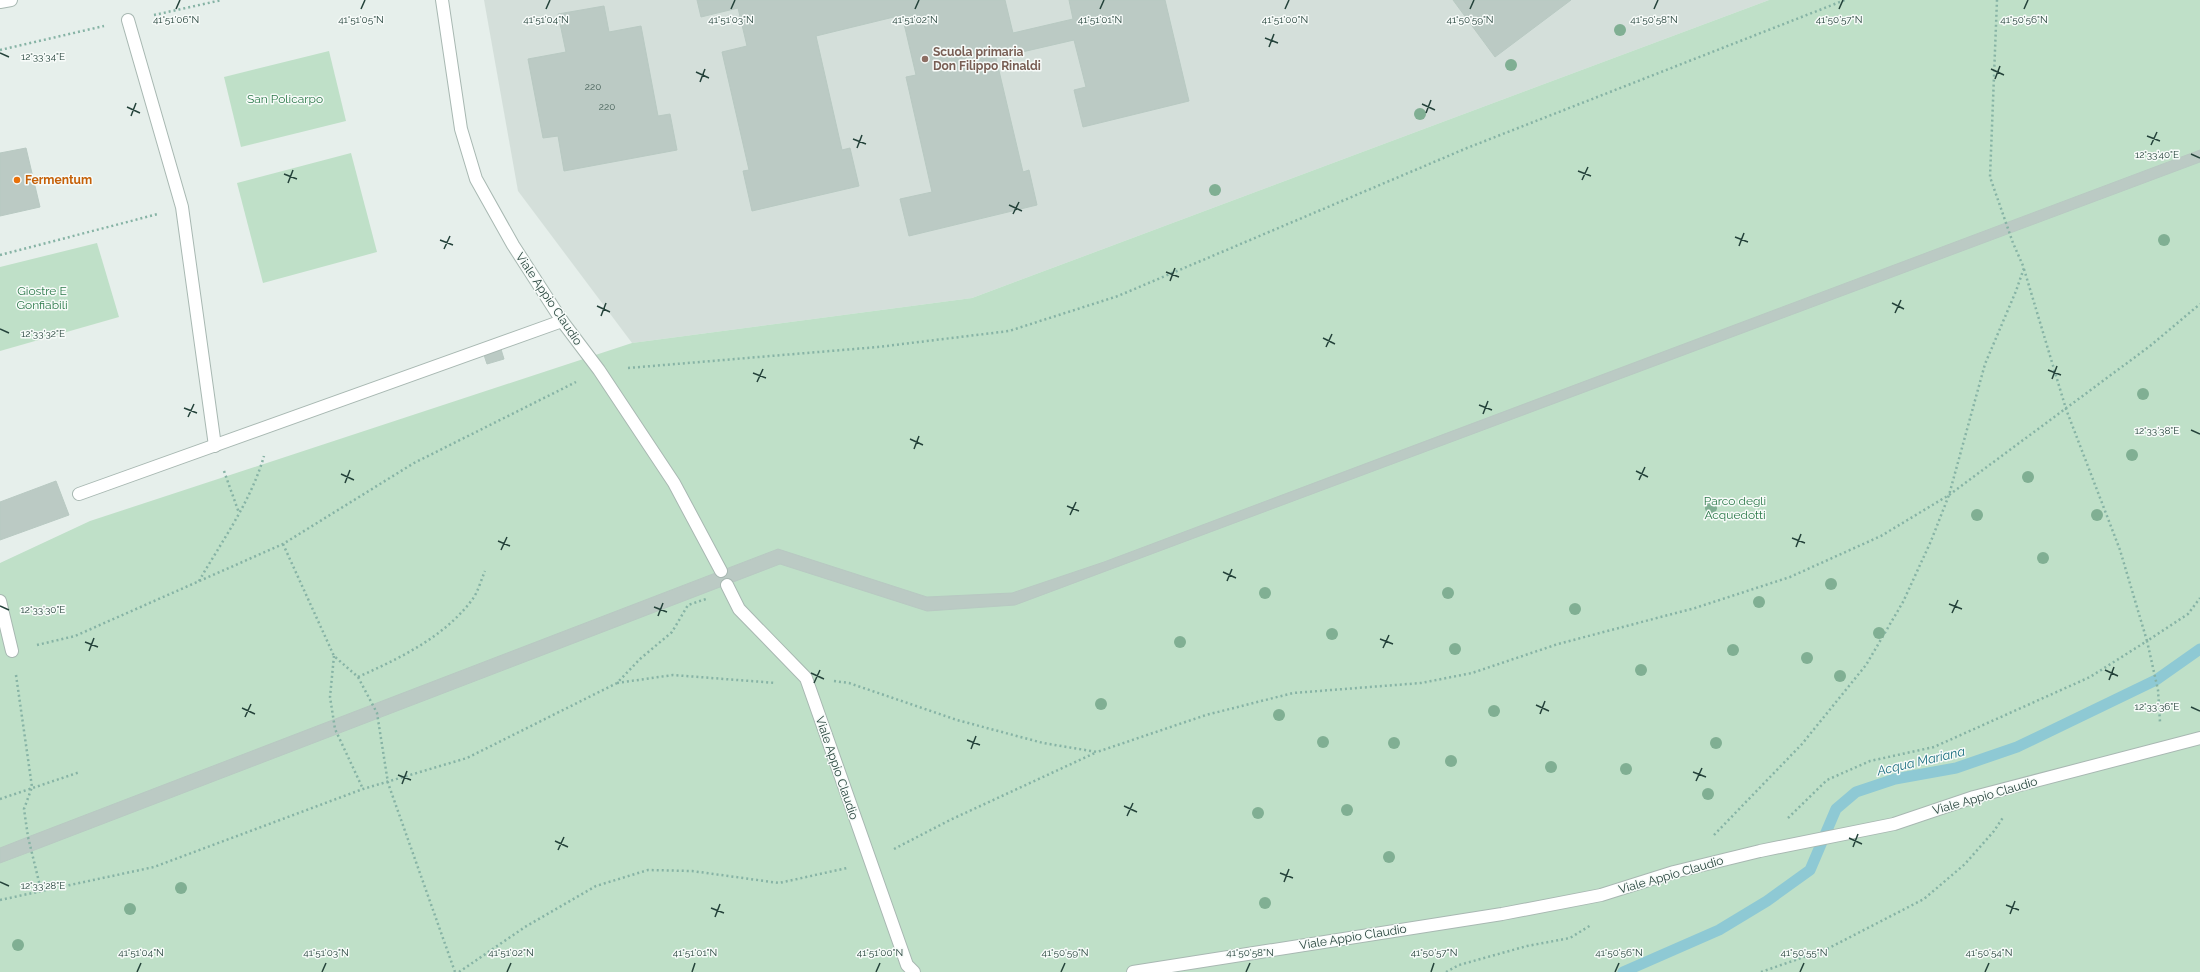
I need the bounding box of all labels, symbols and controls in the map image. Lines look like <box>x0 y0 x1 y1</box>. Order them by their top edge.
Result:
text: 41°51'06"N <box>153 14 199 25</box>
text: 41°51'05"N <box>338 14 384 25</box>
text: 41°51'04"N <box>523 14 569 25</box>
text: 41°51'03"N <box>708 14 754 25</box>
text: 41°51'02"N <box>892 14 938 25</box>
text: 41°51'01"N <box>1078 14 1122 25</box>
text: 41°51'00"N <box>1262 14 1308 25</box>
text: 41°50'59"N <box>1446 14 1494 25</box>
text: 41°50'58"N <box>1630 14 1678 25</box>
text: 41°50'57"N <box>1816 14 1862 25</box>
text: 41°50'56"N <box>2000 14 2048 25</box>
place label: Scuola primaria Don Filippo Rinaldi <box>933 45 1041 73</box>
text: 12°33'34"E <box>21 51 65 62</box>
marker: Scuola primaria Don Filippo Rinaldi <box>920 54 930 64</box>
house number: 220 <box>585 81 601 92</box>
park label: San Policarpo <box>247 92 323 106</box>
house number: 220 <box>599 101 615 112</box>
text: 12°33'40"E <box>2135 149 2179 160</box>
place label: Fermentum <box>25 173 92 187</box>
marker: Fermentum <box>12 175 22 185</box>
street label: Viale Appio Claudio <box>513 250 585 348</box>
park label: Giostre E Gonfiabili <box>16 284 68 312</box>
text: 12°33'32"E <box>21 328 65 339</box>
text: 12°33'38"E <box>2135 425 2179 436</box>
park label: Parco degli Acquedotti <box>1704 494 1766 522</box>
text: 12°33'30"E <box>21 604 65 615</box>
text: 12°33'36"E <box>2135 701 2179 712</box>
street label: Viale Appio Claudio <box>813 714 861 822</box>
water label: Acqua Mariana <box>1875 744 1967 779</box>
street label: Viale Appio Claudio <box>1931 774 2039 818</box>
street label: Viale Appio Claudio <box>1617 853 1725 897</box>
text: 12°33'28"E <box>21 880 65 891</box>
street label: Viale Appio Claudio <box>1298 922 1408 952</box>
text: 41°51'04"N <box>118 947 164 958</box>
text: 41°51'03"N <box>303 947 349 958</box>
text: 41°51'02"N <box>488 947 534 958</box>
text: 41°51'01"N <box>673 947 717 958</box>
text: 41°51'00"N <box>857 947 903 958</box>
text: 41°50'59"N <box>1041 947 1089 958</box>
text: 41°50'58"N <box>1226 947 1274 958</box>
text: 41°50'57"N <box>1411 947 1457 958</box>
text: 41°50'56"N <box>1595 947 1643 958</box>
text: 41°50'55"N <box>1781 947 1827 958</box>
text: 41°50'54"N <box>1966 947 2012 958</box>

